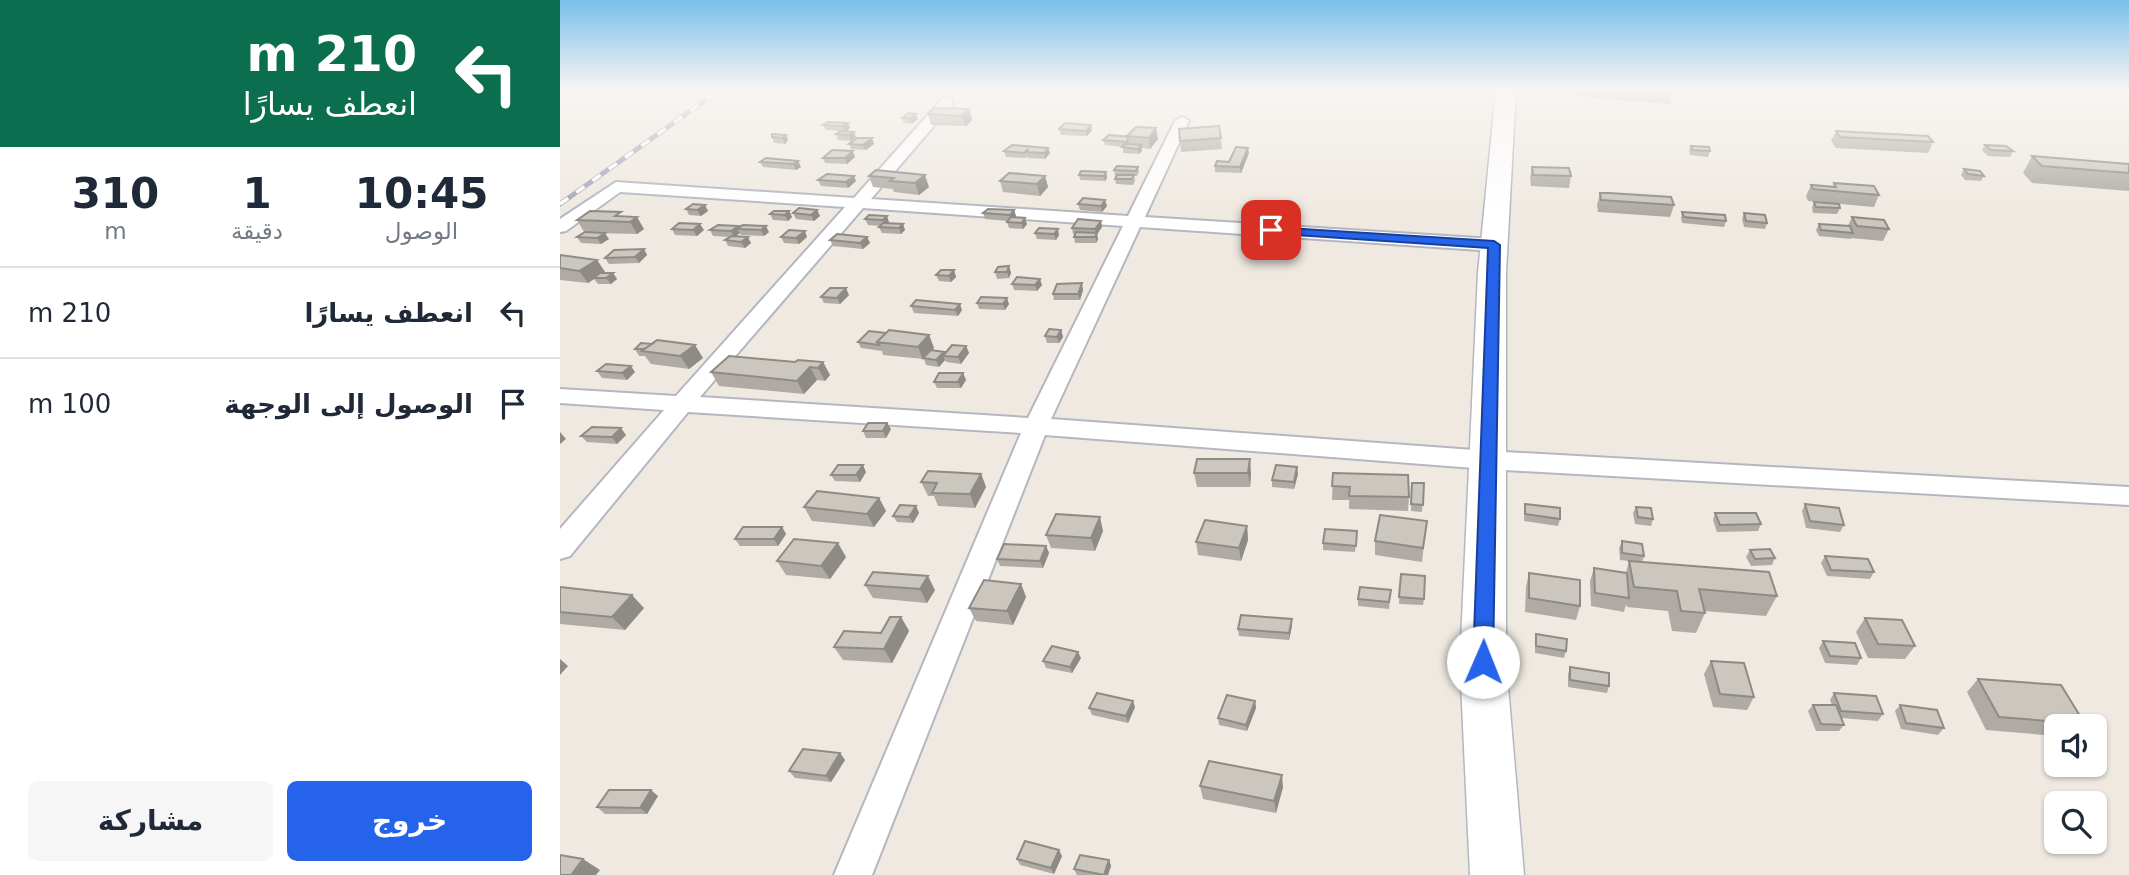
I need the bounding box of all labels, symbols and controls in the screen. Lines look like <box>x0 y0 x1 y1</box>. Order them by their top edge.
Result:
text: 210 m <box>247 26 417 83</box>
icon: left <box>441 28 532 119</box>
text: انعطف يسارًا <box>243 85 417 123</box>
text: 310 <box>72 169 159 218</box>
text: 1 <box>242 169 272 218</box>
text: 10:45 <box>355 169 488 218</box>
pin <box>1241 200 1301 260</box>
icon: arrive <box>1252 211 1290 249</box>
text: m <box>104 218 127 244</box>
text: دقيقة <box>231 218 283 244</box>
text: الوصول <box>385 218 458 244</box>
icon: left <box>494 294 532 332</box>
text: 210 m <box>28 298 111 328</box>
text: انعطف يسارًا <box>304 298 473 328</box>
icon: arrive <box>494 385 532 423</box>
text: 100 m <box>28 389 111 419</box>
text: الوصول إلى الوجهة <box>224 389 473 419</box>
position arrow <box>1446 625 1520 699</box>
map controls <box>2044 714 2107 854</box>
button: sound <box>2044 714 2107 777</box>
button: مشاركة <box>28 781 273 861</box>
button: خروج <box>287 781 532 861</box>
button: search <box>2044 791 2107 854</box>

